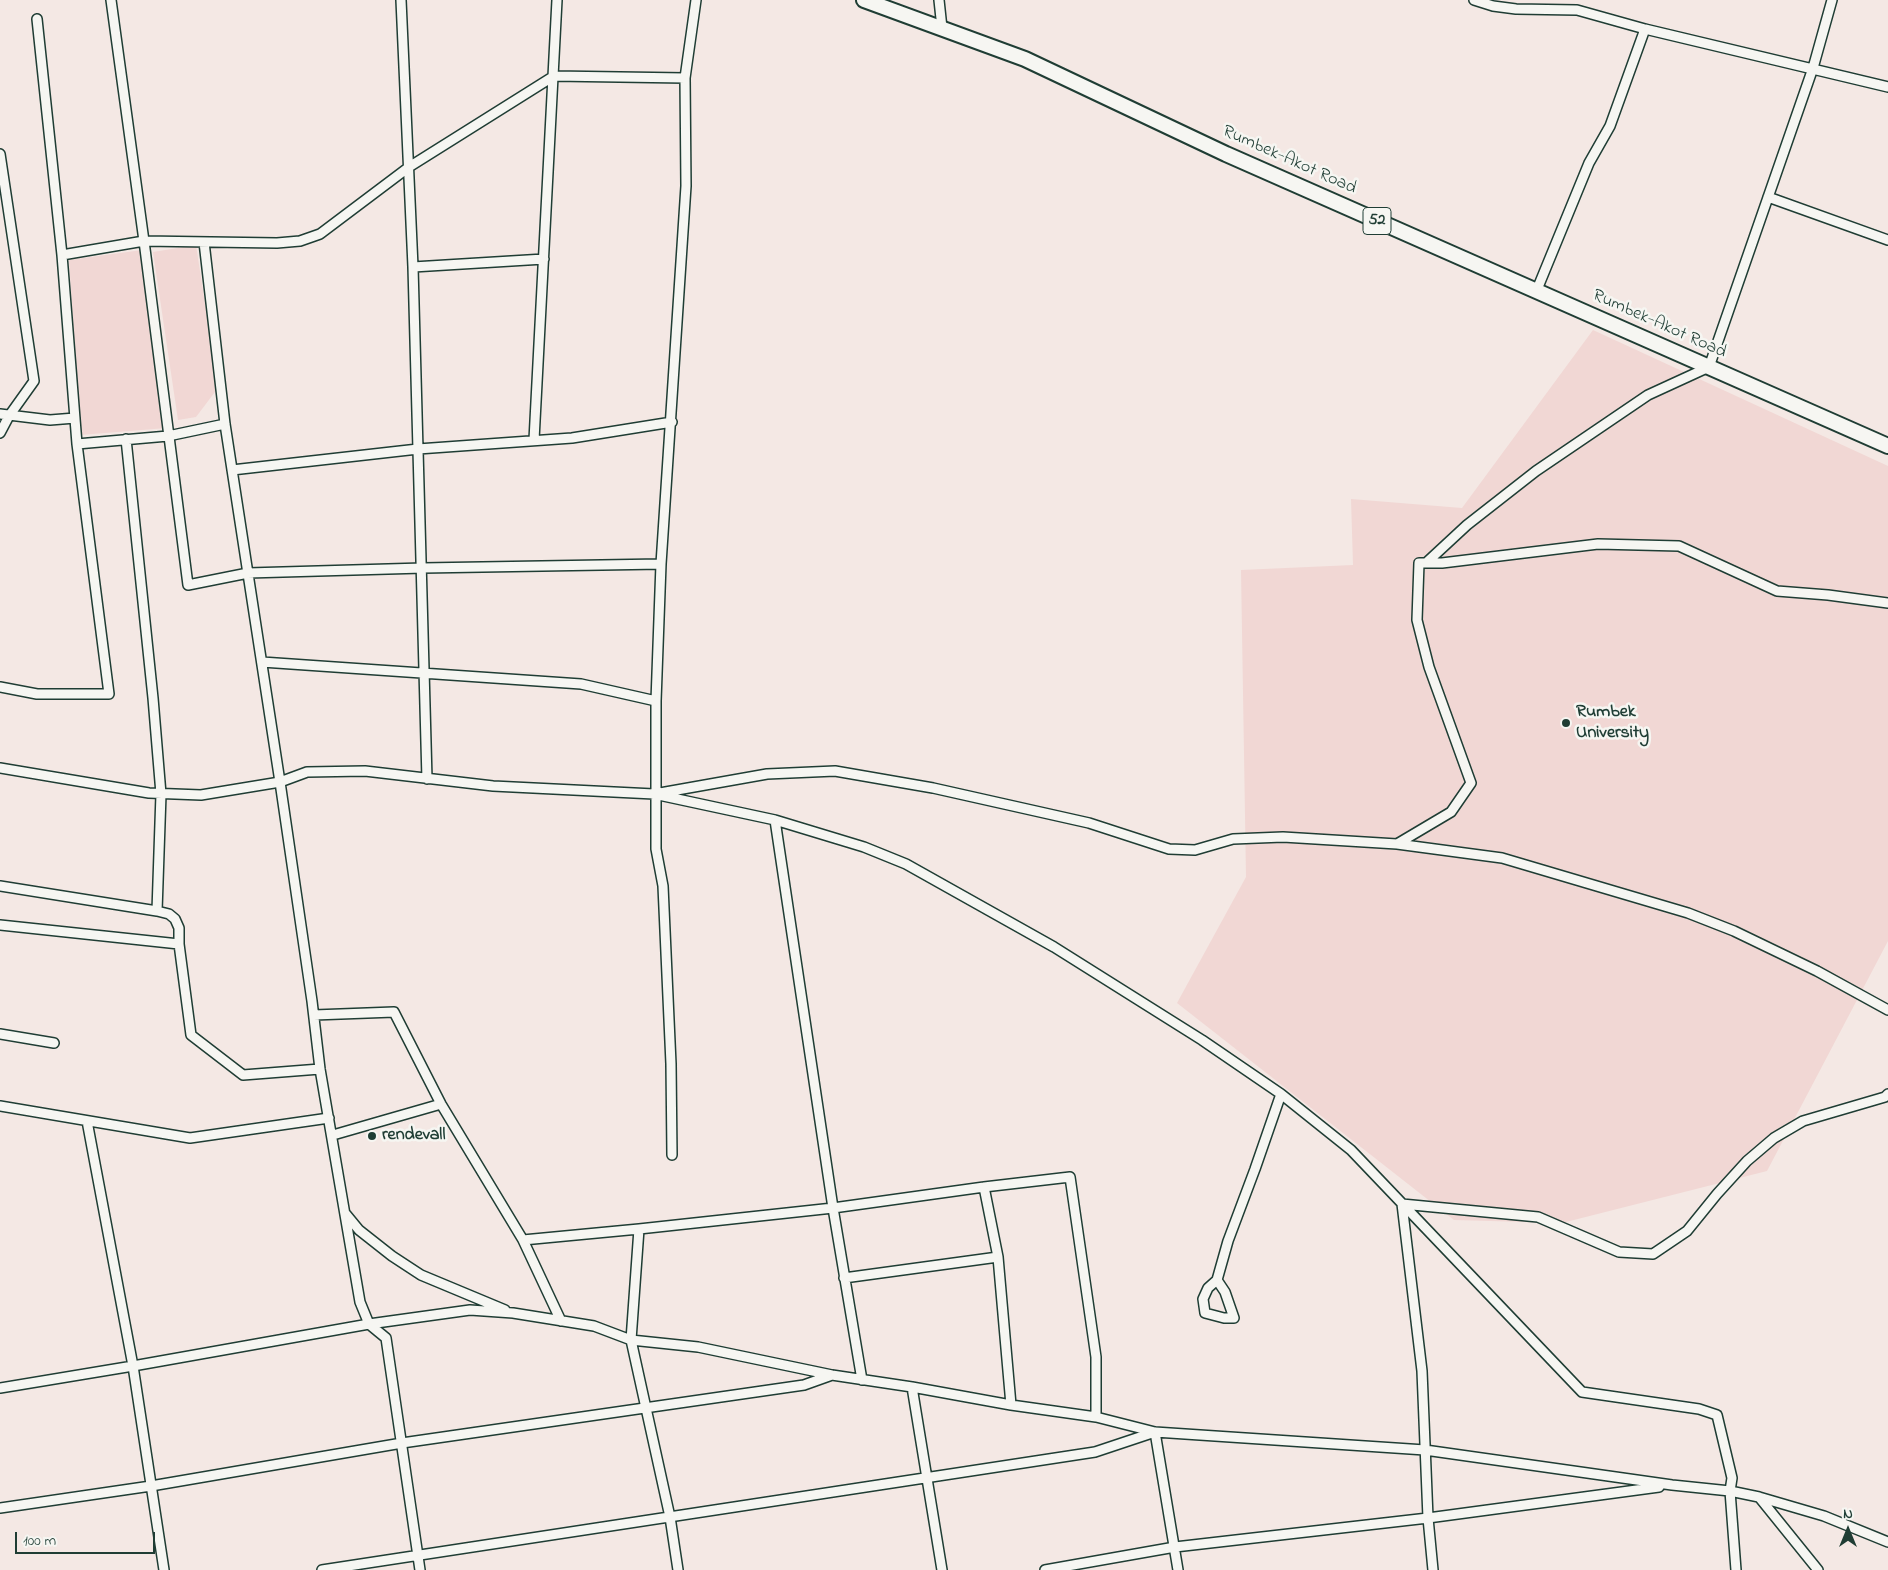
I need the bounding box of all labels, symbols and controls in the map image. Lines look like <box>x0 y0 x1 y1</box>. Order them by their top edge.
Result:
street label: Rumbek-Akot Road <box>1219 122 1359 200</box>
road number: 52 <box>1363 208 1391 235</box>
street label: Rumbek-Akot Road <box>1589 286 1729 364</box>
place label: Rumbek University <box>1576 702 1649 744</box>
marker: Rumbek University <box>1560 717 1572 729</box>
place label: rendevall <box>382 1125 445 1147</box>
marker: rendevall <box>366 1130 378 1142</box>
text: N <box>1843 1504 1853 1525</box>
north arrow <box>1823 1505 1873 1555</box>
scale bar <box>18 1522 158 1554</box>
text: 100 m <box>23 1530 56 1552</box>

